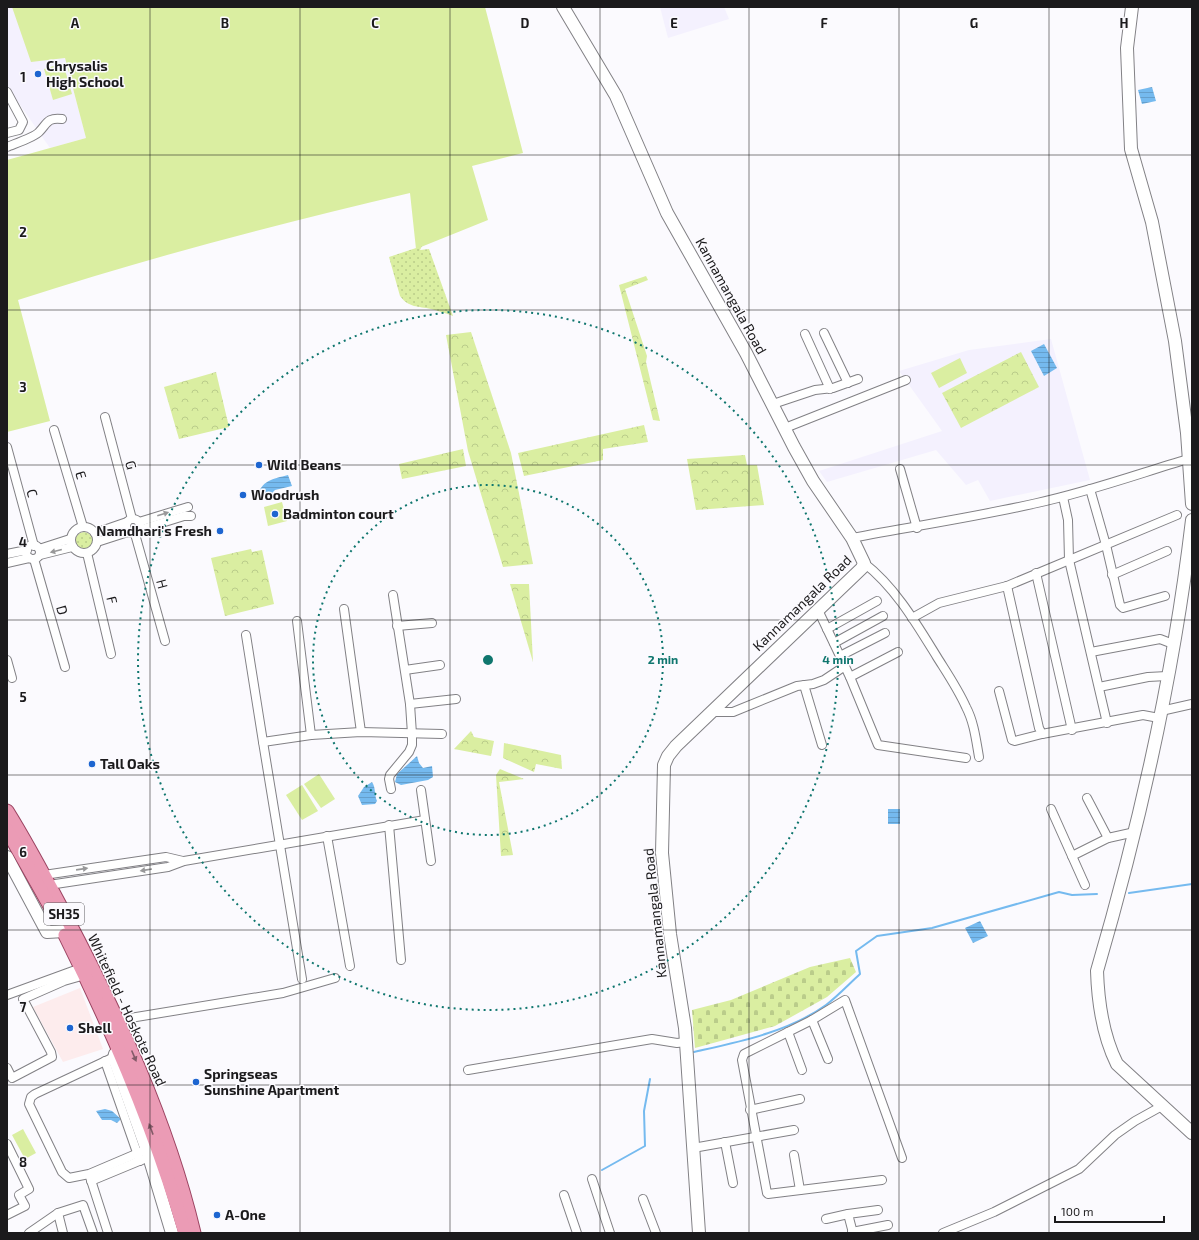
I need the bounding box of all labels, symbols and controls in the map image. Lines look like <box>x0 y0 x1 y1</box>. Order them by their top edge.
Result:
text: A <box>71 15 80 31</box>
text: B <box>221 15 229 31</box>
text: C <box>371 15 379 31</box>
text: D <box>521 15 530 31</box>
text: E <box>670 15 678 31</box>
text: F <box>820 15 828 31</box>
text: G <box>970 15 978 31</box>
text: H <box>1120 15 1129 31</box>
place label: Chrysalis High School <box>46 57 124 90</box>
text: 1 <box>20 69 26 85</box>
marker: Chrysalis High School <box>33 69 43 79</box>
text: 2 <box>19 224 27 240</box>
street label: Kannamangala Road <box>692 235 771 357</box>
text: 3 <box>19 379 27 395</box>
place label: Wild Beans <box>267 456 341 473</box>
street label: G <box>122 459 141 471</box>
marker: Wild Beans <box>254 460 264 470</box>
street label: E <box>72 469 91 481</box>
place label: Woodrush <box>251 486 319 503</box>
street label: C <box>23 487 42 499</box>
marker: Woodrush <box>238 490 248 500</box>
place label: Badminton court <box>283 505 394 522</box>
marker: Badminton court <box>270 509 280 519</box>
one-way arrow <box>158 511 170 517</box>
place label: Namdhari's Fresh <box>96 522 212 539</box>
marker: Namdhari's Fresh <box>215 526 225 536</box>
text: 4 <box>19 534 27 550</box>
one-way arrow <box>50 549 62 555</box>
street label: Kannamangala Road <box>749 551 855 654</box>
street label: H <box>153 577 172 591</box>
street label: F <box>103 594 122 606</box>
street label: D <box>53 603 72 617</box>
text: 2 min <box>648 652 678 666</box>
text: 4 min <box>822 652 854 666</box>
centre of rings <box>481 653 495 667</box>
text: 5 <box>19 689 27 705</box>
place label: Tall Oaks <box>100 755 160 772</box>
marker: Tall Oaks <box>87 759 97 769</box>
text: 6 <box>19 844 27 860</box>
street label: Kannamangala Road <box>639 847 670 979</box>
one-way arrow <box>76 866 88 872</box>
one-way arrow <box>140 867 152 873</box>
road number: SH35 <box>44 903 84 925</box>
street label: Whitefield - Hoskote Road <box>85 931 170 1089</box>
text: 7 <box>20 999 27 1015</box>
place label: Shell <box>78 1019 112 1036</box>
marker: Shell <box>65 1023 75 1033</box>
one-way arrow <box>131 1050 137 1061</box>
place label: Springseas Sunshine Apartment <box>204 1065 340 1098</box>
marker: Springseas Sunshine Apartment <box>191 1077 201 1087</box>
one-way arrow <box>148 1123 154 1135</box>
text: 8 <box>19 1154 27 1170</box>
scale bar <box>1055 1198 1164 1224</box>
text: 100 m <box>1061 1204 1093 1218</box>
place label: A-One <box>225 1206 266 1223</box>
marker: A-One <box>212 1210 222 1220</box>

